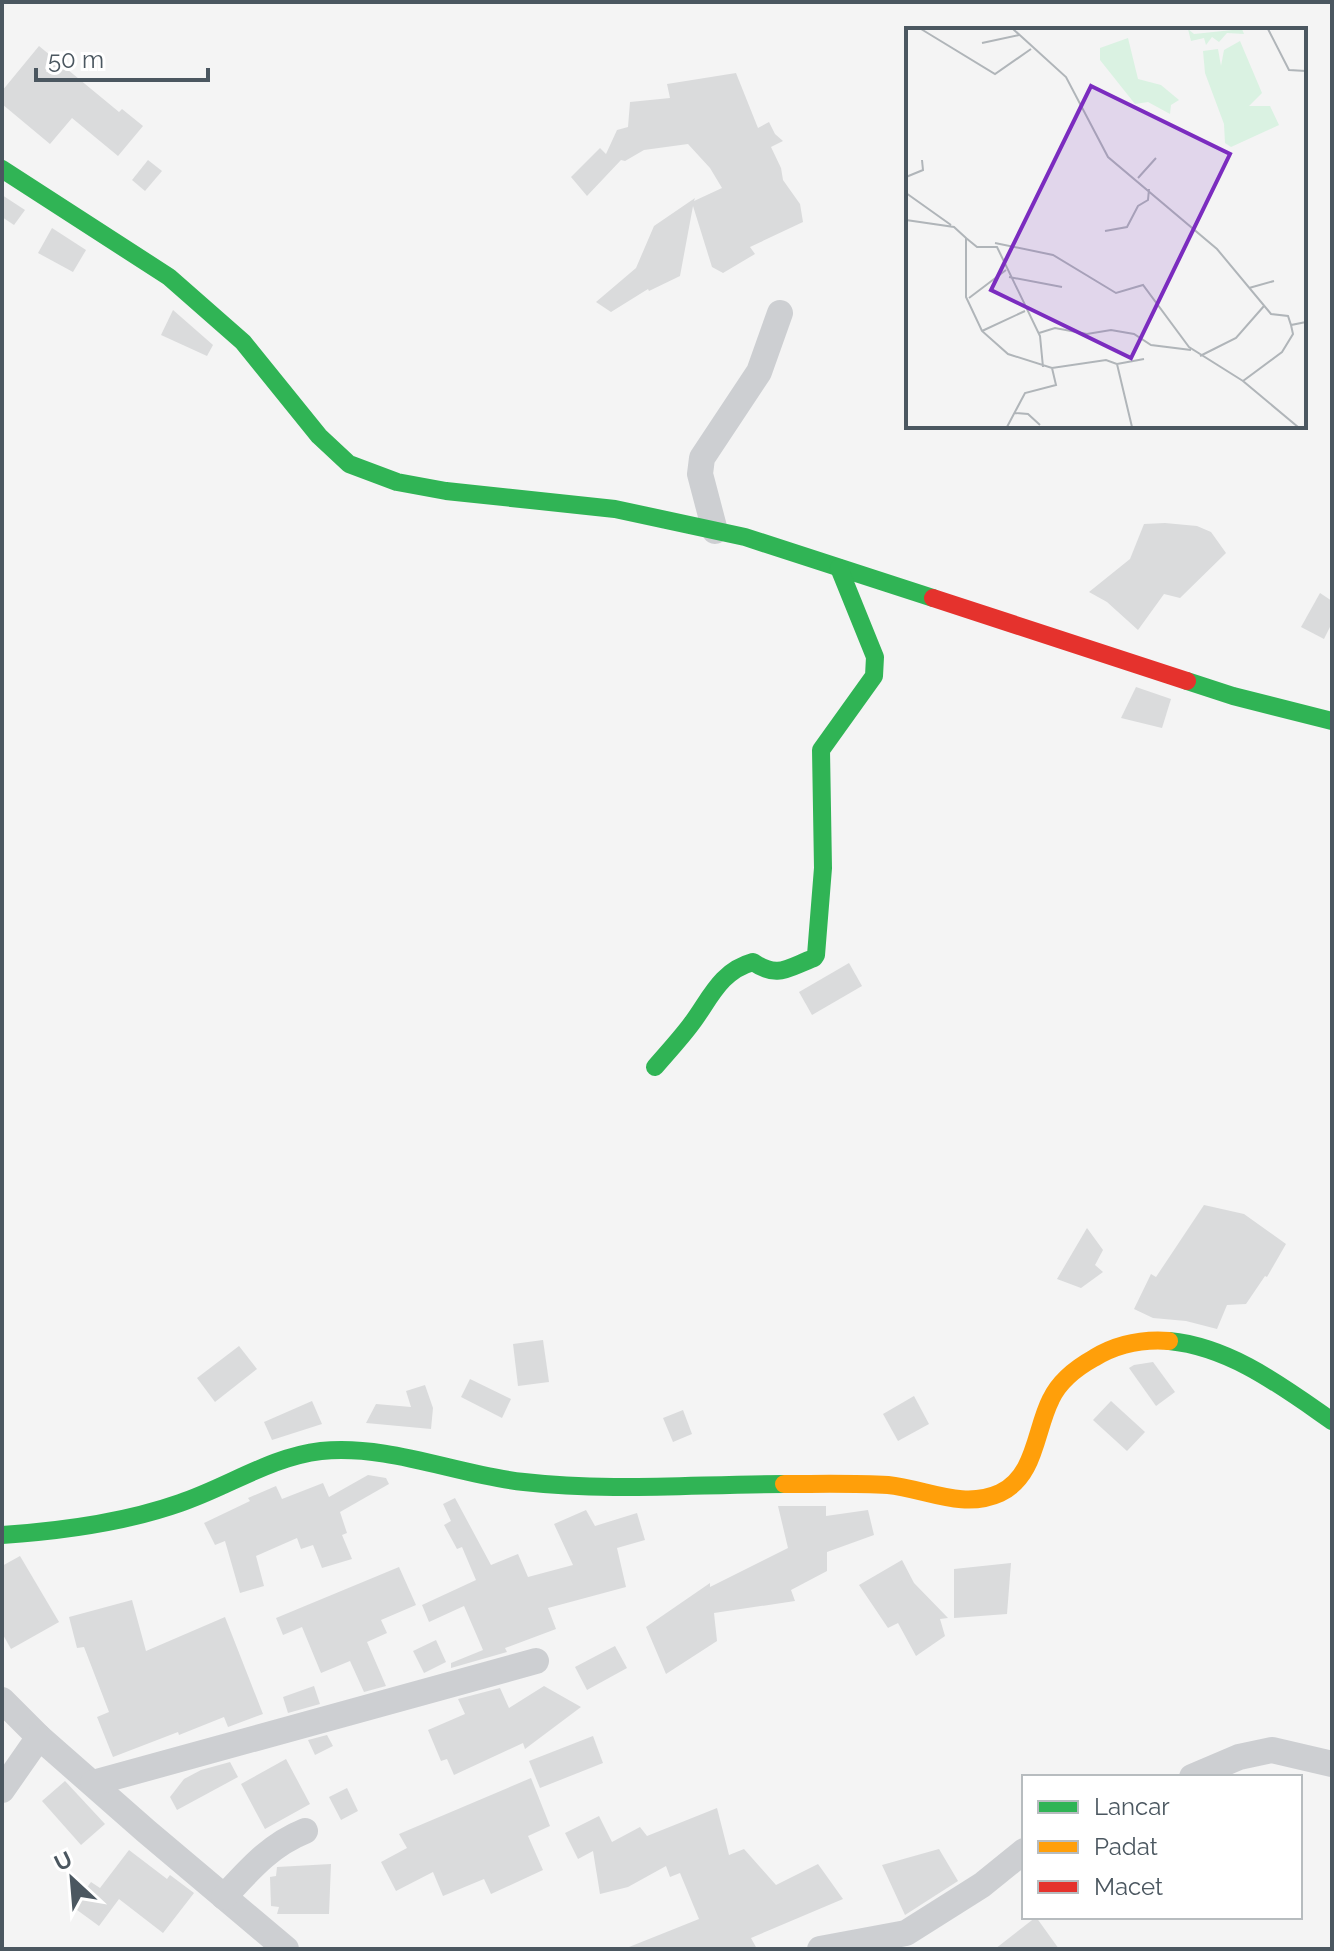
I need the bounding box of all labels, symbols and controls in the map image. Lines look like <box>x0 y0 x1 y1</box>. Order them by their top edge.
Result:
inset map <box>906 28 1306 428</box>
scale bar <box>36 32 208 82</box>
text: 50 m <box>48 45 104 74</box>
legend <box>1022 1775 1302 1919</box>
text: Lancar <box>1094 1792 1170 1821</box>
text: Padat <box>1094 1832 1158 1861</box>
north arrow <box>32 1839 112 1919</box>
text: U <box>50 1846 76 1876</box>
text: Macet <box>1094 1872 1163 1901</box>

